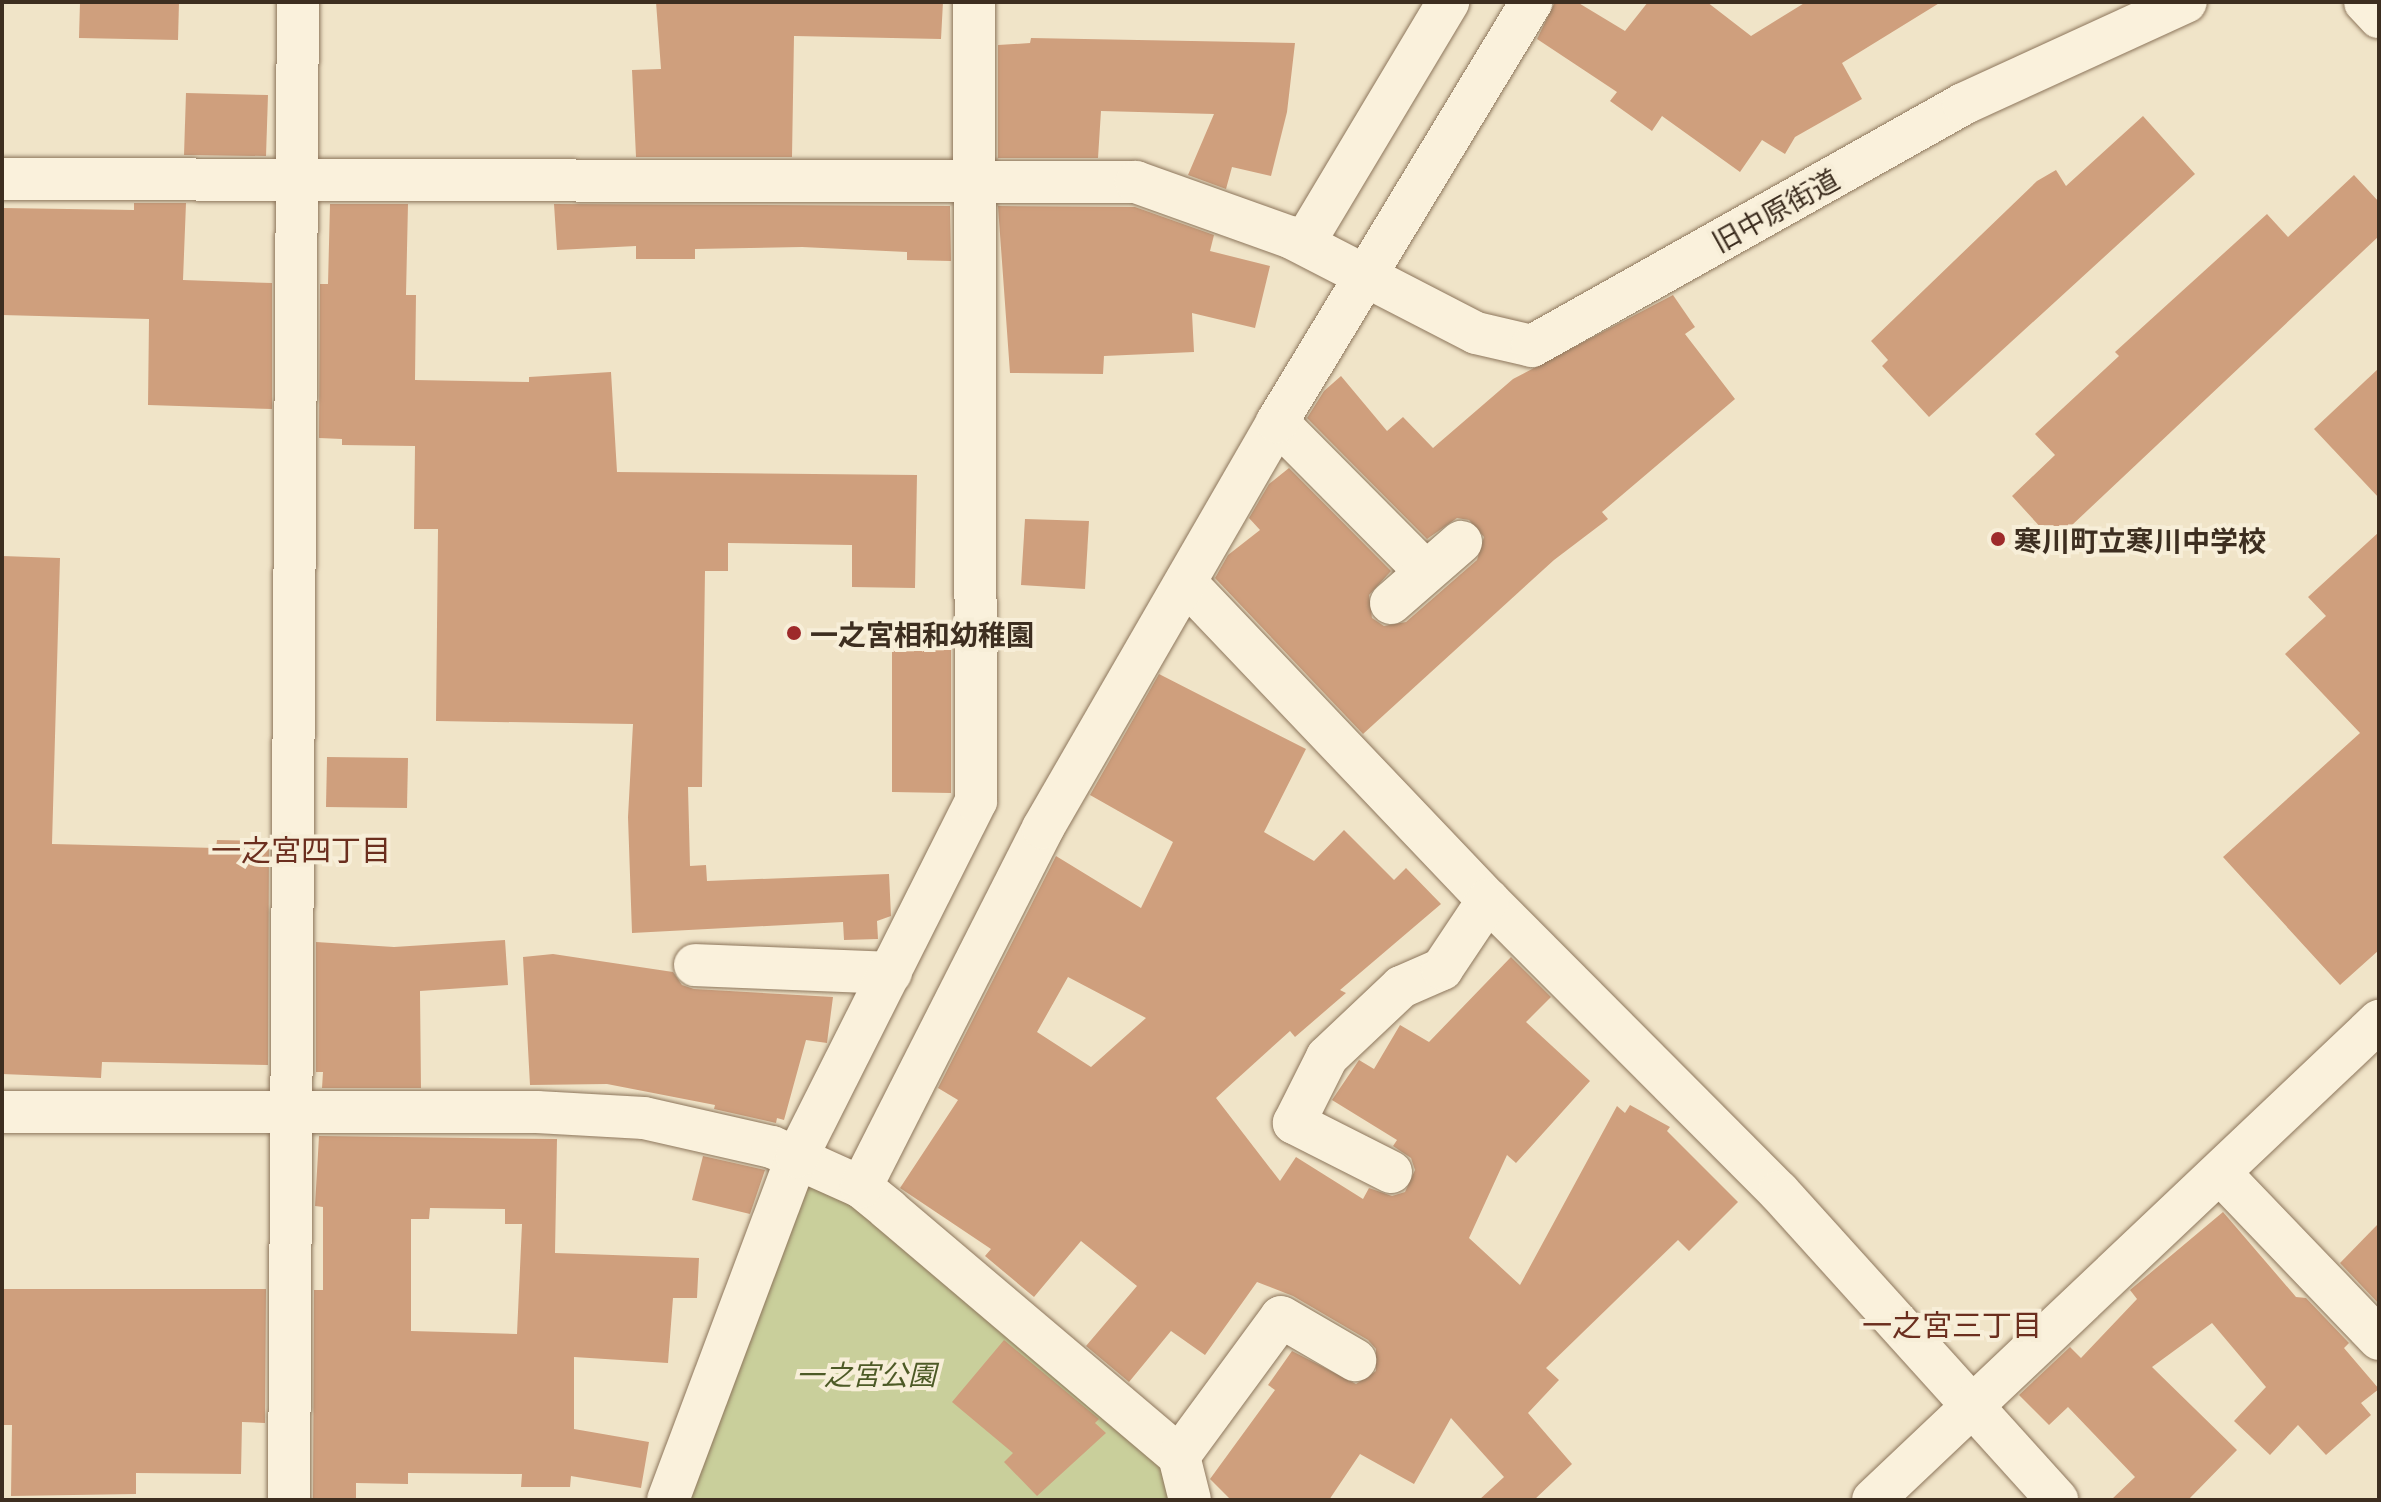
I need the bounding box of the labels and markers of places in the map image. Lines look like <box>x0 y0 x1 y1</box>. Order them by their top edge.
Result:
place label: 寒川町立寒川中学校 <box>2014 522 2266 556</box>
marker: 寒川町立寒川中学校 <box>1989 530 2007 548</box>
place label: 一之宮相和幼稚園 <box>810 616 1034 650</box>
marker: 一之宮相和幼稚園 <box>785 624 803 642</box>

